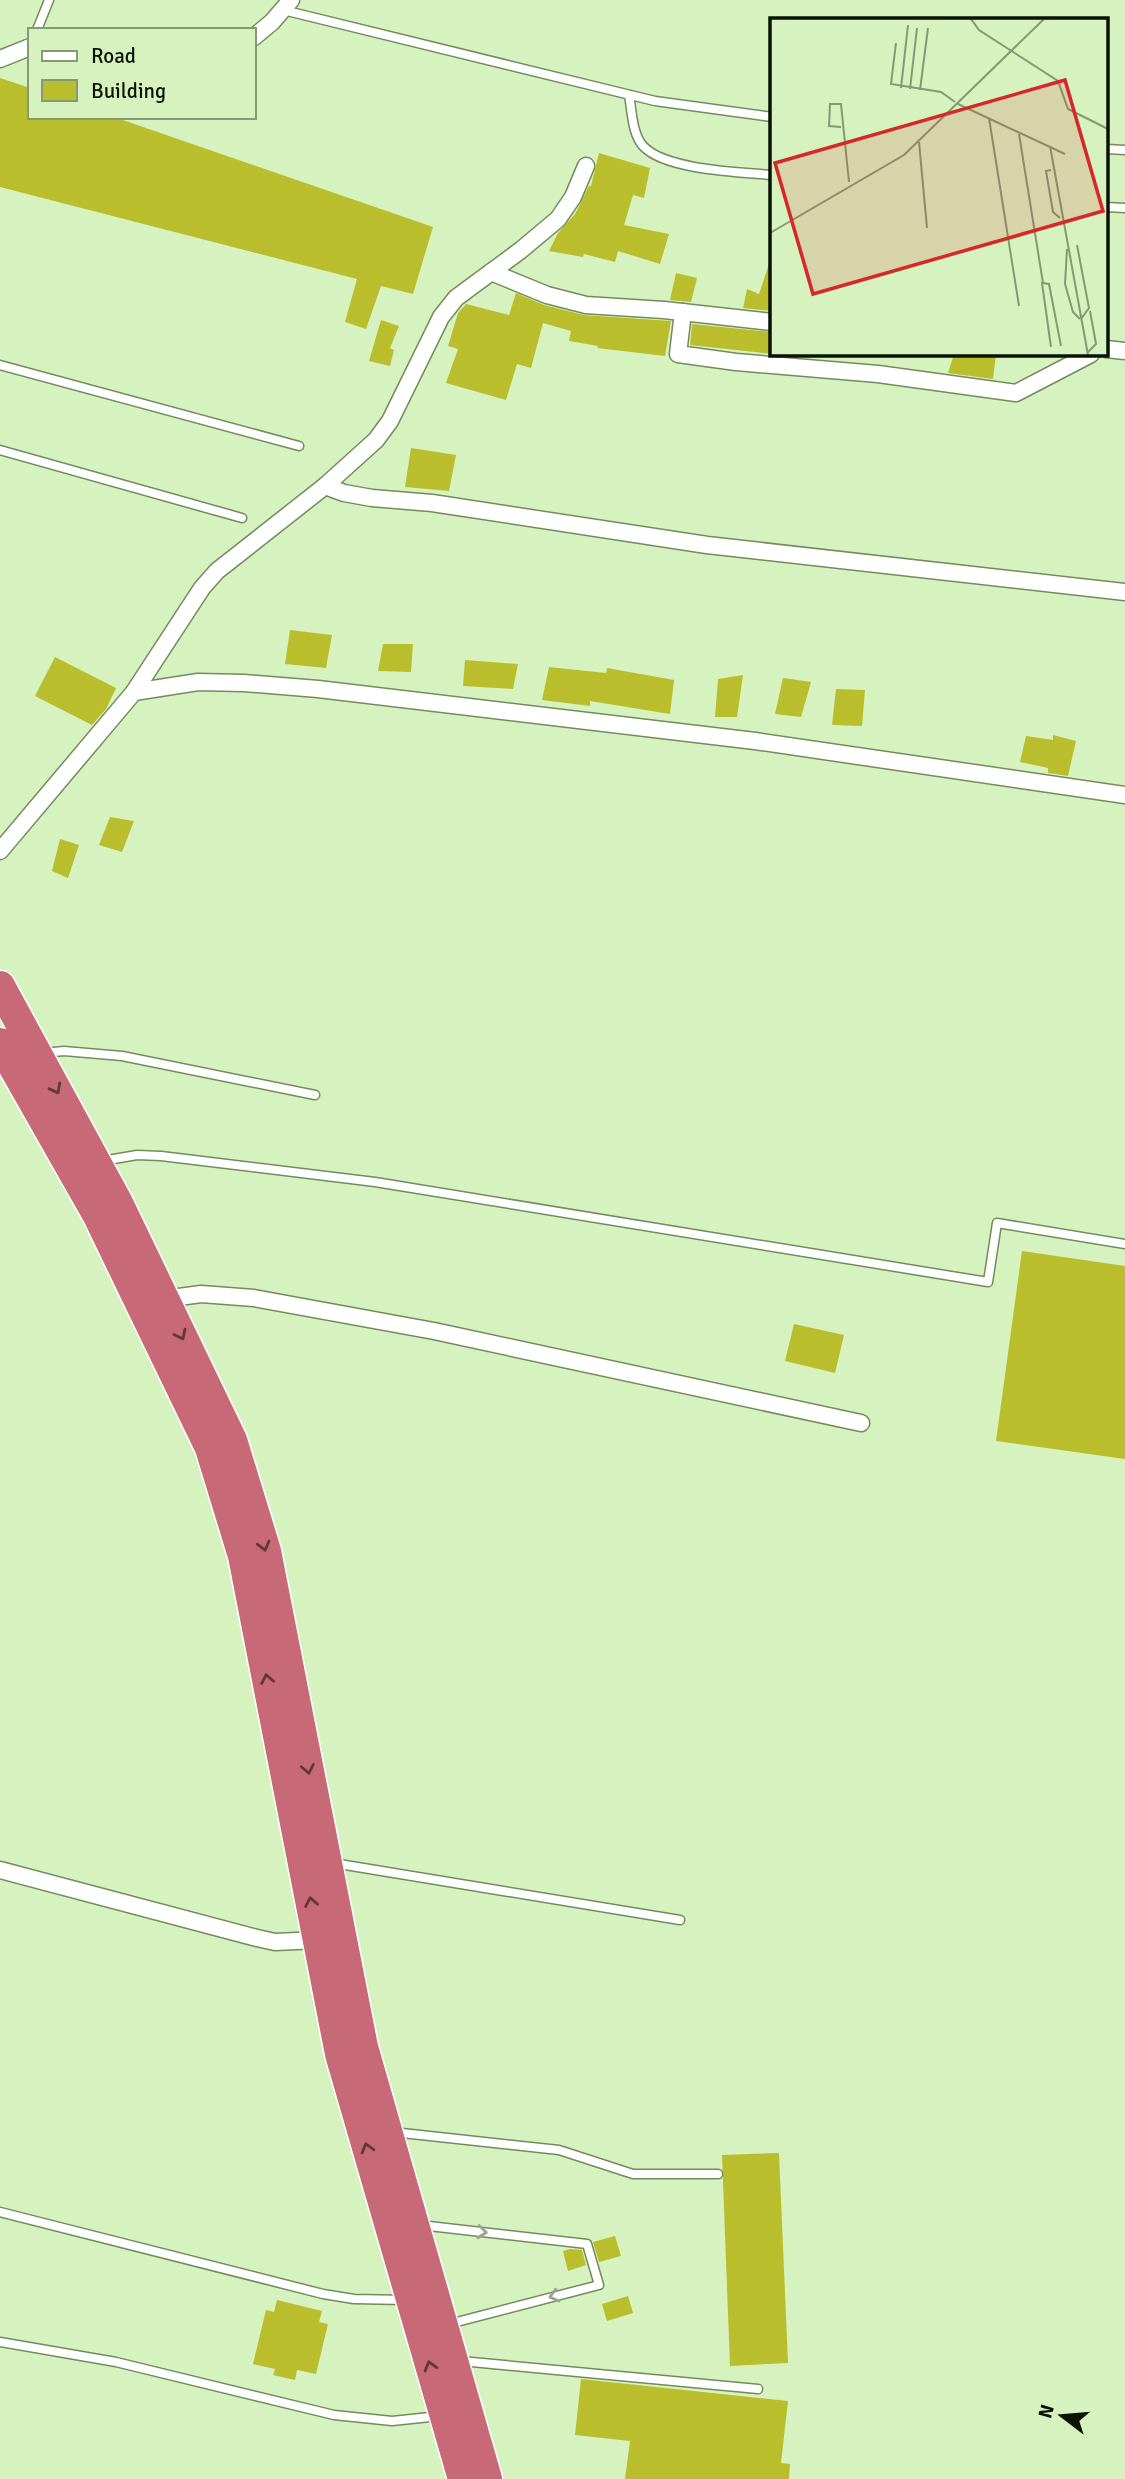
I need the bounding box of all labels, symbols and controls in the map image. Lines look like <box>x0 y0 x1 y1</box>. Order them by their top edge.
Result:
inset map <box>770 18 1108 355</box>
legend <box>28 28 256 119</box>
text: Road <box>91 43 136 69</box>
text: Building <box>91 78 166 104</box>
one-way arrow <box>48 1082 61 1094</box>
one-way arrow <box>173 1328 187 1340</box>
one-way arrow <box>256 1540 270 1552</box>
one-way arrow <box>260 1673 275 1685</box>
one-way arrow <box>300 1763 315 1775</box>
one-way arrow <box>304 1896 319 1908</box>
one-way arrow <box>361 2142 376 2154</box>
one-way arrow <box>476 2225 487 2240</box>
one-way arrow <box>548 2288 560 2302</box>
one-way arrow <box>424 2361 439 2373</box>
north arrow <box>1027 2381 1097 2451</box>
text: N <box>1033 2402 1060 2421</box>

